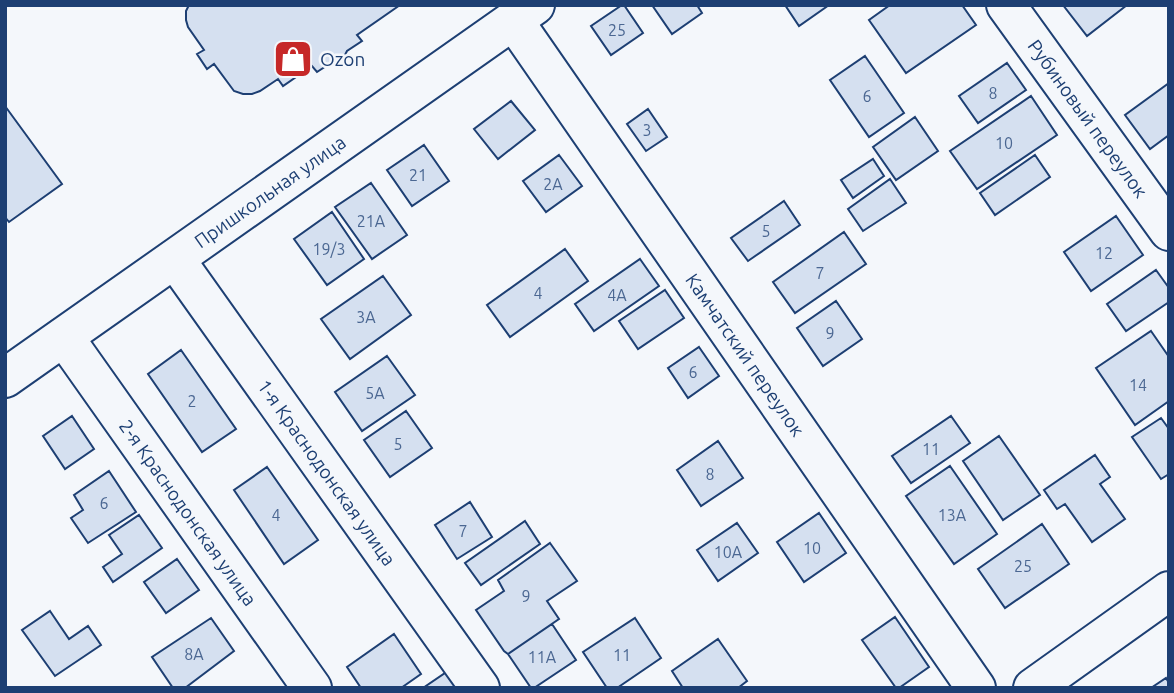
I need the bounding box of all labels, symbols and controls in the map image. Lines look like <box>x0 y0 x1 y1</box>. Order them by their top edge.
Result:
house number: 25 <box>608 21 626 39</box>
street label: Рубиновый переулок <box>1024 35 1152 202</box>
shop icon: Ozon <box>272 38 314 80</box>
place label: Ozon <box>320 48 365 70</box>
house number: 8 <box>988 84 998 102</box>
house number: 6 <box>862 87 872 105</box>
house number: 3 <box>642 121 652 139</box>
street label: Пришкольная улица <box>190 131 350 252</box>
house number: 10 <box>995 134 1013 152</box>
house number: 21 <box>409 166 427 184</box>
house number: 2А <box>543 175 563 193</box>
house number: 21А <box>357 212 386 230</box>
house number: 5 <box>761 222 771 240</box>
house number: 19/3 <box>313 240 345 258</box>
house number: 12 <box>1095 244 1113 262</box>
house number: 7 <box>815 264 825 282</box>
street label: Камчатский переулок <box>681 269 809 440</box>
house number: 4 <box>533 284 543 302</box>
house number: 4А <box>607 286 627 304</box>
house number: 3А <box>356 308 376 326</box>
house number: 9 <box>825 324 835 342</box>
house number: 6 <box>688 363 698 381</box>
street label: 1-я Краснодонская улица <box>253 375 400 570</box>
house number: 14 <box>1129 376 1147 394</box>
house number: 5А <box>365 384 385 402</box>
house number: 2 <box>187 392 197 410</box>
street label: 2-я Краснодонская улица <box>115 415 261 610</box>
house number: 5 <box>393 435 403 453</box>
house number: 11 <box>922 440 940 458</box>
house number: 8 <box>705 465 715 483</box>
house number: 6 <box>99 494 109 512</box>
house number: 4 <box>271 506 281 524</box>
house number: 13А <box>938 506 967 524</box>
house number: 7 <box>458 522 468 540</box>
house number: 10 <box>803 539 821 557</box>
house number: 10А <box>714 543 743 561</box>
house number: 25 <box>1014 557 1032 575</box>
house number: 9 <box>521 587 531 605</box>
house number: 8А <box>184 645 204 663</box>
house number: 11 <box>613 646 631 664</box>
house number: 11А <box>528 648 557 666</box>

